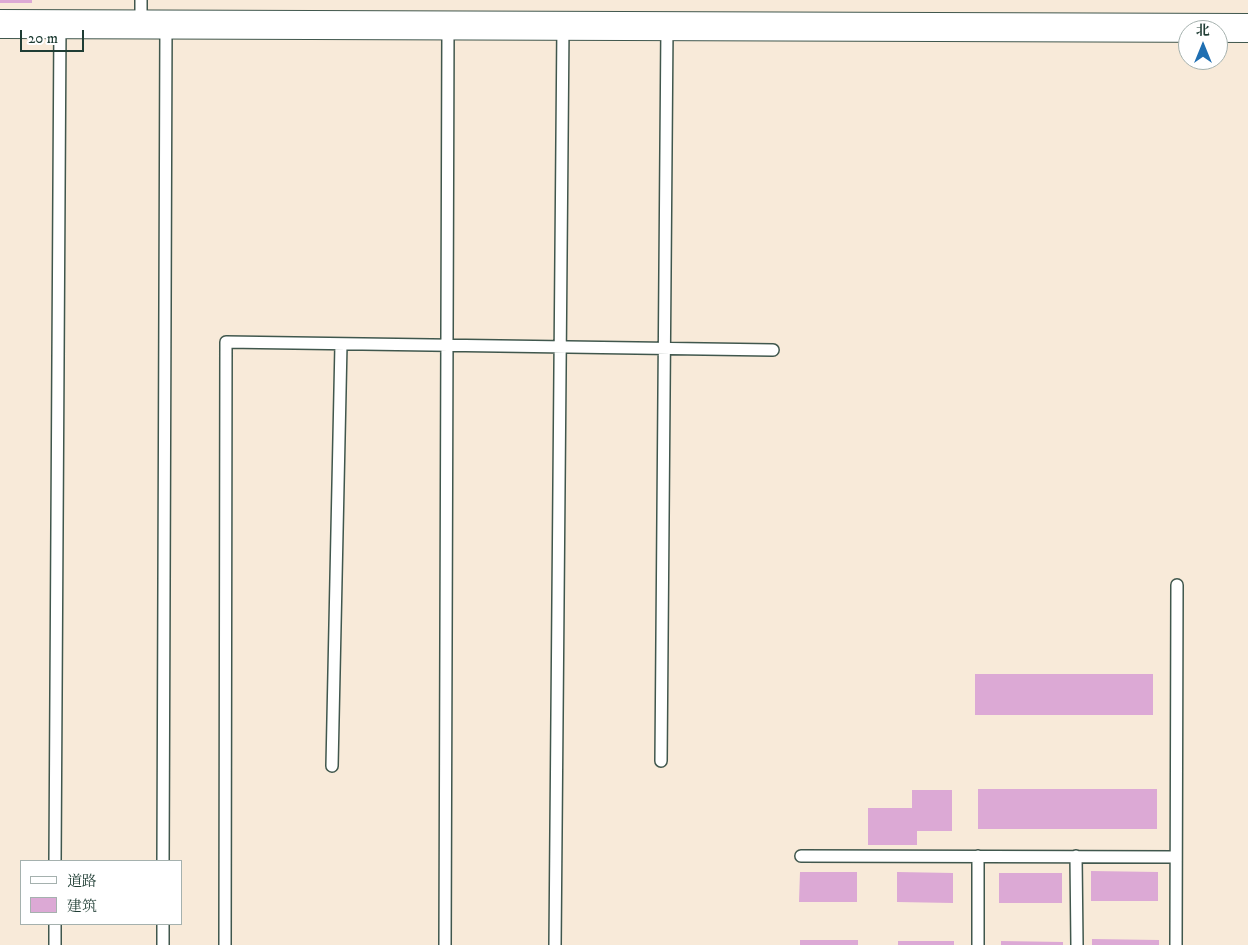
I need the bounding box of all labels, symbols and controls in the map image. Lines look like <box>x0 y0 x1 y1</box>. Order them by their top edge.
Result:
scale bar <box>22 20 86 52</box>
north arrow <box>1178 20 1228 70</box>
text: 北 <box>1196 22 1210 40</box>
text: 20 m <box>28 29 58 48</box>
legend <box>20 860 182 925</box>
text: 道路 <box>67 872 97 891</box>
text: 建筑 <box>67 897 97 916</box>

